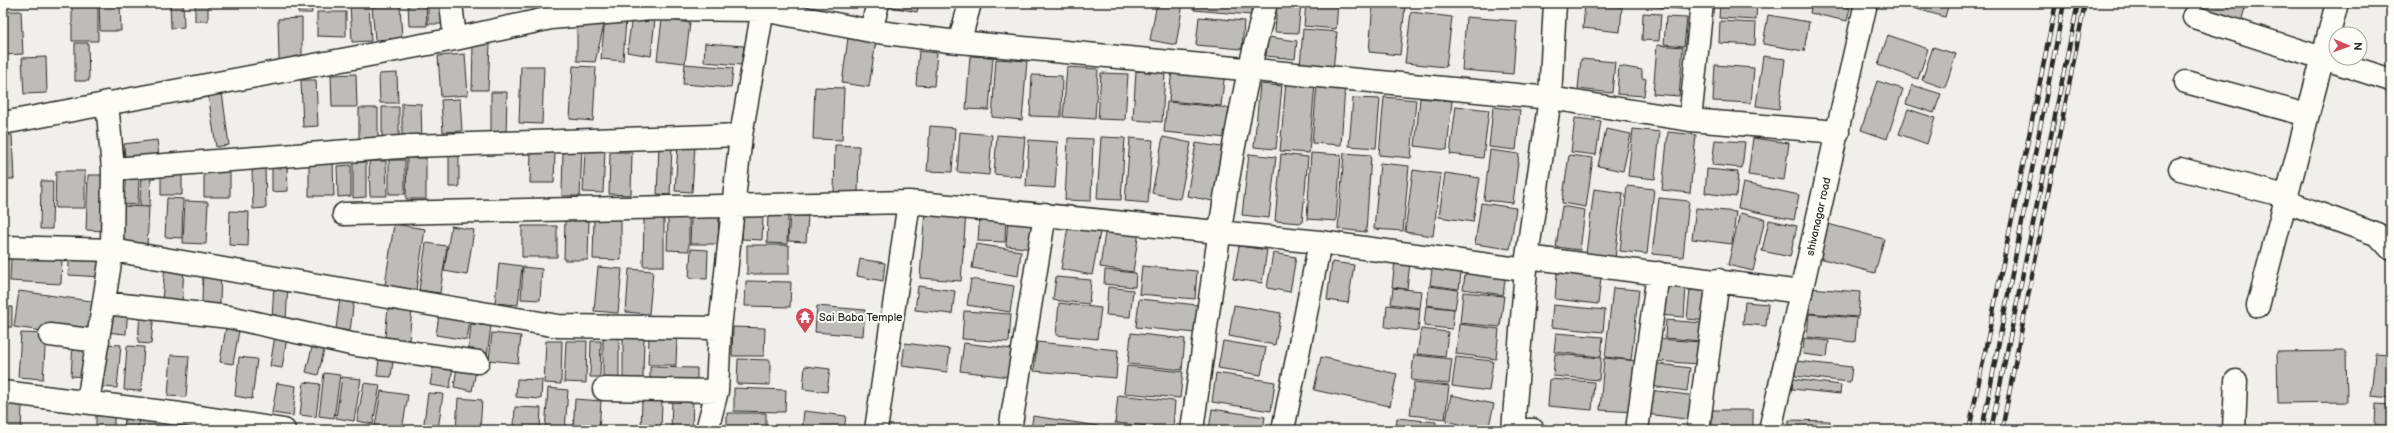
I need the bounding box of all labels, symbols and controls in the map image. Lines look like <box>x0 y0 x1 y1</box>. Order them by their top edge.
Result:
north arrow <box>2328 26 2368 66</box>
text: N <box>2351 42 2364 51</box>
street label: shivanagar road <box>1803 176 1833 257</box>
temple icon: Sai Baba Temple <box>794 306 816 334</box>
place label: Sai Baba Temple <box>819 311 903 324</box>

